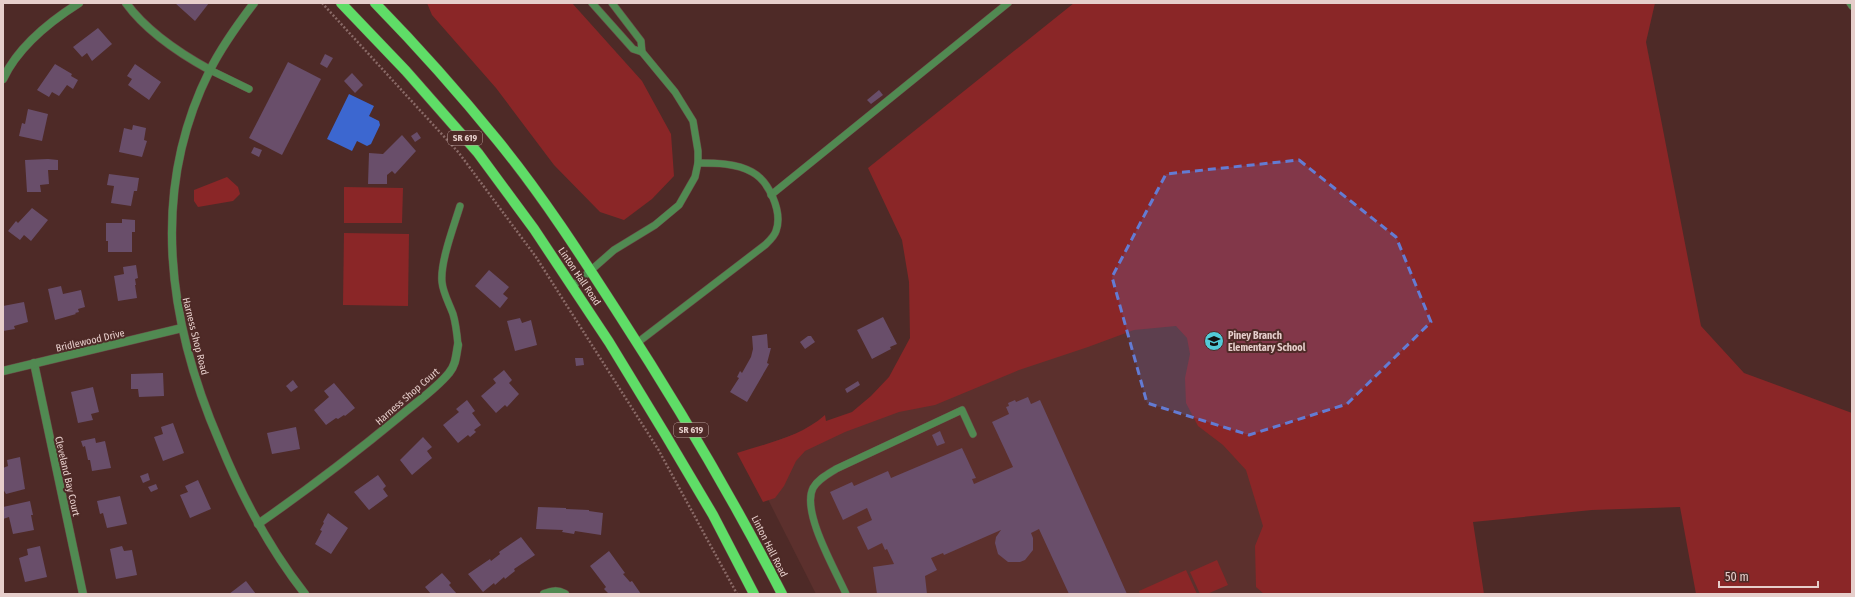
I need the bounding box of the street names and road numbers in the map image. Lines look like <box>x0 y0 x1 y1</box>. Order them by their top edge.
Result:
road number: SR 619 <box>448 131 482 145</box>
street label: Linton Hall Road <box>555 245 603 308</box>
street label: Harness Shop Road <box>180 296 210 376</box>
street label: Bridlewood Drive <box>55 327 126 355</box>
street label: Harness Shop Court <box>373 365 443 428</box>
road number: SR 619 <box>674 423 708 437</box>
street label: Cleveland Bay Court <box>52 435 82 518</box>
street label: Linton Hall Road <box>748 514 790 579</box>

